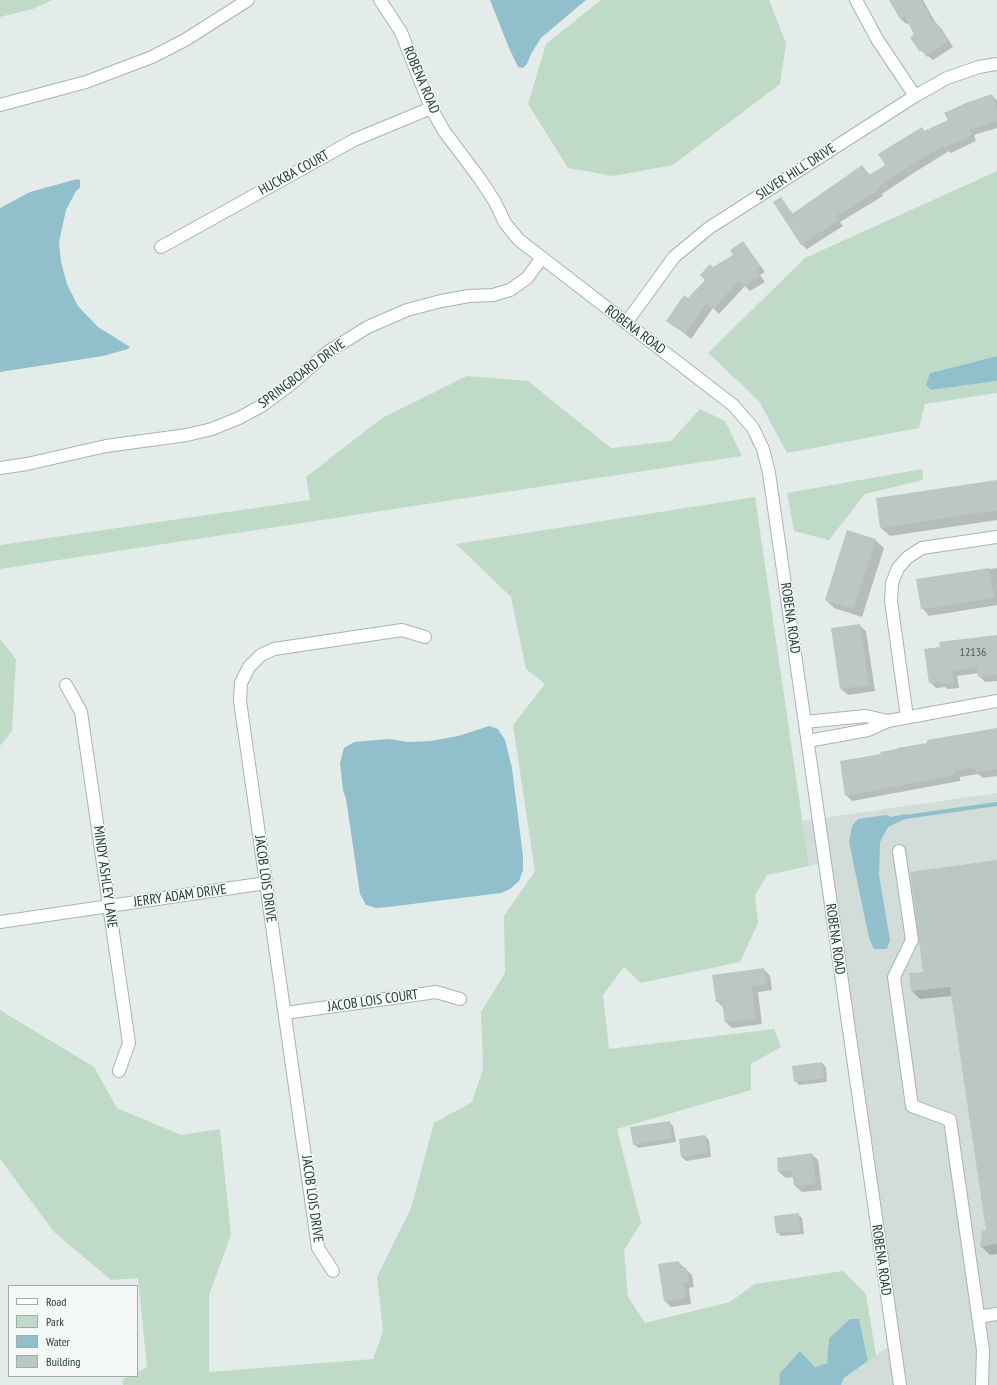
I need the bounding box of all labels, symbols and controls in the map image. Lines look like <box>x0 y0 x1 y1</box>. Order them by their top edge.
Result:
street label: ROBENA ROAD <box>399 44 443 116</box>
street label: SILVER HILL DRIVE <box>753 140 839 204</box>
street label: HUCKBA COURT <box>256 147 332 199</box>
street label: ROBENA ROAD <box>601 302 669 358</box>
street label: SPRINGBOARD DRIVE <box>255 336 349 412</box>
street label: ROBENA ROAD <box>777 581 803 655</box>
house number: 12136 <box>960 646 986 660</box>
street label: MINDY ASHLEY LANE <box>89 825 121 929</box>
street label: JACOB LOIS DRIVE <box>251 834 279 924</box>
street label: JERRY ADAM DRIVE <box>133 881 227 911</box>
street label: ROBENA ROAD <box>822 902 848 976</box>
street label: JACOB LOIS COURT <box>327 986 419 1016</box>
street label: JACOB LOIS DRIVE <box>298 1154 326 1244</box>
street label: ROBENA ROAD <box>868 1223 894 1297</box>
legend <box>8 1285 138 1377</box>
text: Road <box>46 1294 66 1309</box>
text: Park <box>46 1314 64 1329</box>
text: Water <box>46 1334 70 1349</box>
text: Building <box>46 1354 81 1369</box>

